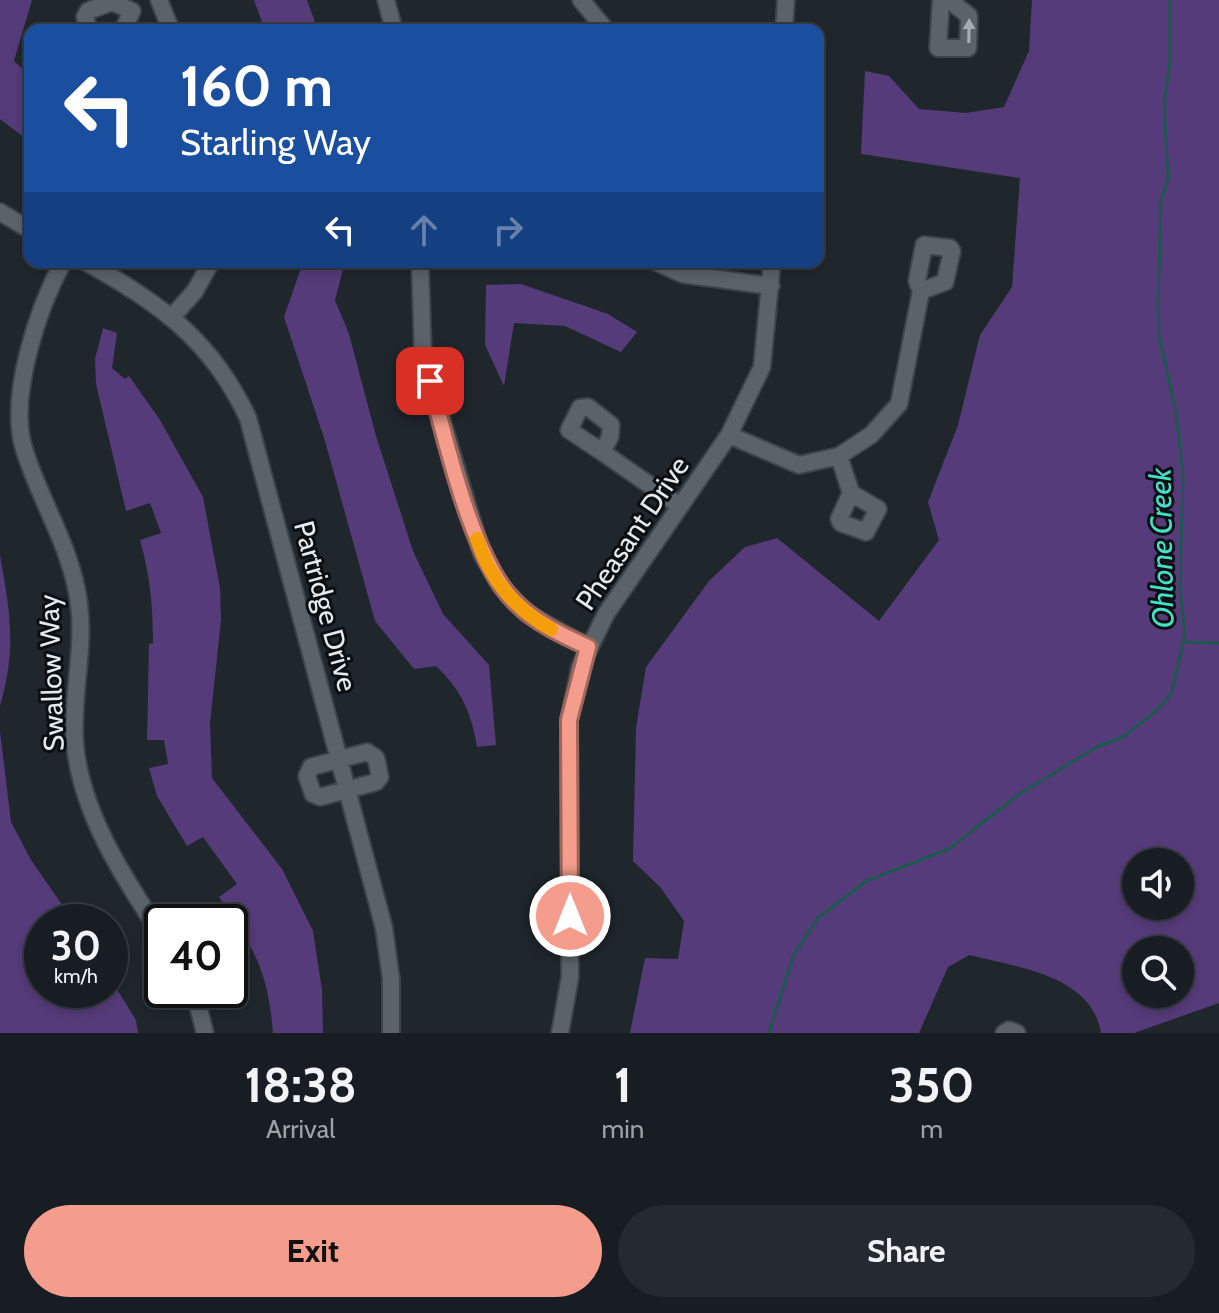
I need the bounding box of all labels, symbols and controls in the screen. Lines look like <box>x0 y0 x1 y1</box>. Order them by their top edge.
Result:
one-way arrow <box>962 18 975 43</box>
text: 160 m <box>180 52 333 120</box>
icon: left <box>48 56 152 160</box>
text: Starling Way <box>180 120 371 164</box>
icon: left <box>318 208 362 252</box>
icon: ahead <box>402 208 446 252</box>
icon: right <box>486 208 530 252</box>
pin <box>396 347 464 415</box>
icon: arrive <box>408 359 452 403</box>
street label: Pheasant Drive <box>568 450 696 616</box>
water label: Ohlone Creek <box>1142 466 1181 628</box>
street label: Partridge Drive <box>287 517 365 695</box>
street label: Swallow Way <box>31 594 71 752</box>
map controls <box>1122 848 1194 1008</box>
button: sound <box>1122 848 1194 920</box>
position arrow <box>528 874 612 958</box>
speed limit sign: 40 <box>144 904 248 1008</box>
text: 30 <box>51 921 101 970</box>
button: search <box>1122 936 1194 1008</box>
text: km/h <box>54 964 98 988</box>
text: 18:38 <box>245 1056 357 1114</box>
text: 1 <box>614 1056 632 1114</box>
text: 350 <box>889 1056 974 1114</box>
text: Arrival <box>266 1113 335 1145</box>
text: min <box>601 1113 644 1145</box>
text: m <box>920 1113 943 1145</box>
button: Exit <box>24 1205 602 1297</box>
button: Share <box>618 1205 1195 1297</box>

